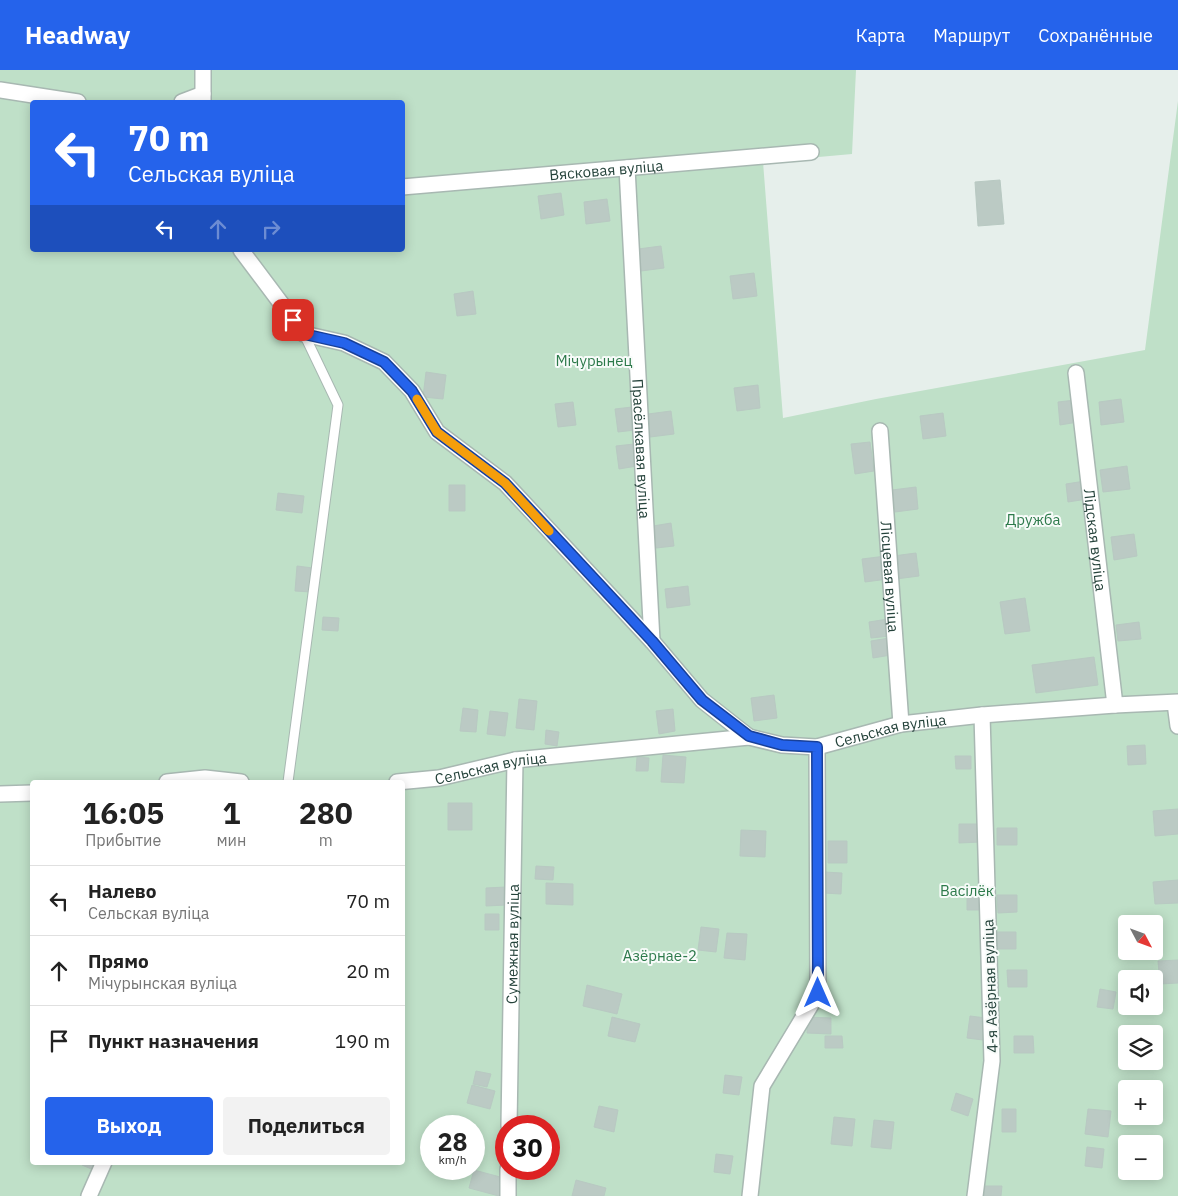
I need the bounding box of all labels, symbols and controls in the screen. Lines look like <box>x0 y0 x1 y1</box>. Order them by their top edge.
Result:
text: Headway <box>25 19 130 51</box>
text: Карта <box>856 24 905 47</box>
text: Маршрут <box>933 24 1010 47</box>
text: Сохранённые <box>1038 24 1153 47</box>
text: 70 m <box>128 115 210 161</box>
icon: left <box>45 120 110 185</box>
street label: Вясковая вуліца <box>548 155 664 184</box>
text: Сельская вуліца <box>128 159 295 188</box>
icon: left <box>151 215 179 243</box>
icon: ahead <box>204 215 232 243</box>
icon: right <box>257 215 285 243</box>
pin <box>272 299 314 341</box>
icon: arrive <box>279 306 307 334</box>
park label: Мічурынец <box>555 351 633 370</box>
street label: Прасёлкавая вуліца <box>629 378 655 519</box>
street label: Лідская вуліца <box>1080 488 1111 592</box>
park label: Дружба <box>1005 510 1061 529</box>
street label: Лісцевая вуліца <box>877 520 904 633</box>
street label: Сельская вуліца <box>832 710 947 751</box>
street label: Сельская вуліца <box>433 747 547 788</box>
text: 16:05 <box>82 793 164 832</box>
text: 1 <box>222 793 240 832</box>
text: 280 <box>299 793 353 832</box>
text: Прибытие <box>85 830 161 850</box>
text: мин <box>216 830 246 850</box>
text: m <box>319 830 333 850</box>
text: Налево <box>88 879 157 903</box>
park label: Васілёк <box>940 881 994 900</box>
street label: Сумежная вуліца <box>502 884 522 1004</box>
icon: left <box>45 887 73 915</box>
text: 70 m <box>346 889 390 913</box>
text: Сельская вуліца <box>88 903 209 923</box>
north arrow <box>1118 915 1162 960</box>
map controls <box>1118 915 1163 1180</box>
street label: 4-я Азёрная вуліца <box>978 919 1002 1053</box>
park label: Азёрнае-2 <box>623 946 697 965</box>
text: Прямо <box>88 949 149 973</box>
icon: ahead <box>45 957 73 985</box>
text: 20 m <box>346 959 390 983</box>
position arrow <box>791 966 843 1018</box>
button: sound <box>1118 970 1163 1015</box>
text: Мічурынская вуліца <box>88 973 237 993</box>
button: layers <box>1118 1025 1163 1070</box>
icon: arrive <box>45 1027 73 1055</box>
text: Пункт назначения <box>88 1029 259 1053</box>
text: 190 m <box>335 1029 390 1053</box>
button: + <box>1118 1080 1163 1125</box>
button: Выход <box>45 1097 213 1155</box>
button: Поделиться <box>223 1097 390 1155</box>
speed limit sign: 30 <box>495 1115 560 1180</box>
text: 28 <box>437 1125 468 1158</box>
button: − <box>1118 1135 1163 1180</box>
text: km/h <box>438 1152 467 1167</box>

